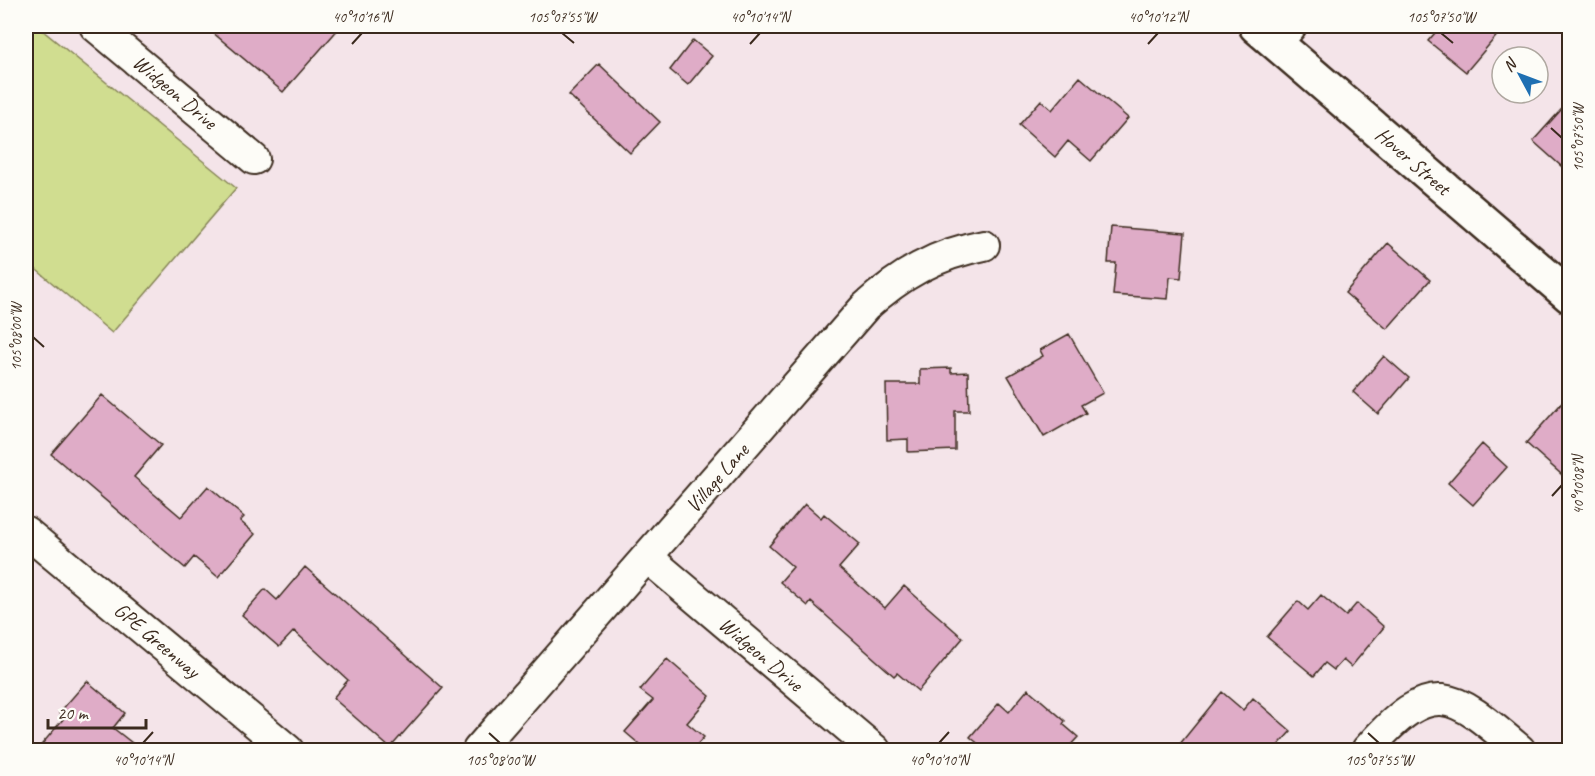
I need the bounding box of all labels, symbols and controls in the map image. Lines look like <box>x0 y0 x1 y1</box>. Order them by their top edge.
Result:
text: 40°10'16"N <box>332 8 395 27</box>
text: 105°07'55"W <box>528 8 599 27</box>
text: 40°10'14"N <box>730 8 793 27</box>
text: 40°10'12"N <box>1128 8 1191 27</box>
text: 105°07'50"W <box>1407 8 1478 27</box>
north arrow <box>1490 45 1550 105</box>
street label: Widgeon Drive <box>128 49 223 135</box>
text: N <box>1499 53 1522 76</box>
text: 105°07'50"W <box>1569 101 1588 172</box>
street label: Hover Street <box>1370 121 1457 202</box>
text: 105°08'00"W <box>7 300 26 371</box>
street label: Village Lane <box>680 437 755 518</box>
text: 40°10'08"N <box>1569 452 1588 515</box>
street label: GPE Greenway <box>109 597 207 685</box>
street label: Widgeon Drive <box>714 611 809 697</box>
scale bar <box>48 692 146 730</box>
text: 20 m <box>57 702 90 724</box>
text: 40°10'14"N <box>113 751 176 770</box>
text: 105°08'00"W <box>466 751 537 770</box>
text: 40°10'10"N <box>909 751 972 770</box>
text: 105°07'55"W <box>1345 751 1416 770</box>

